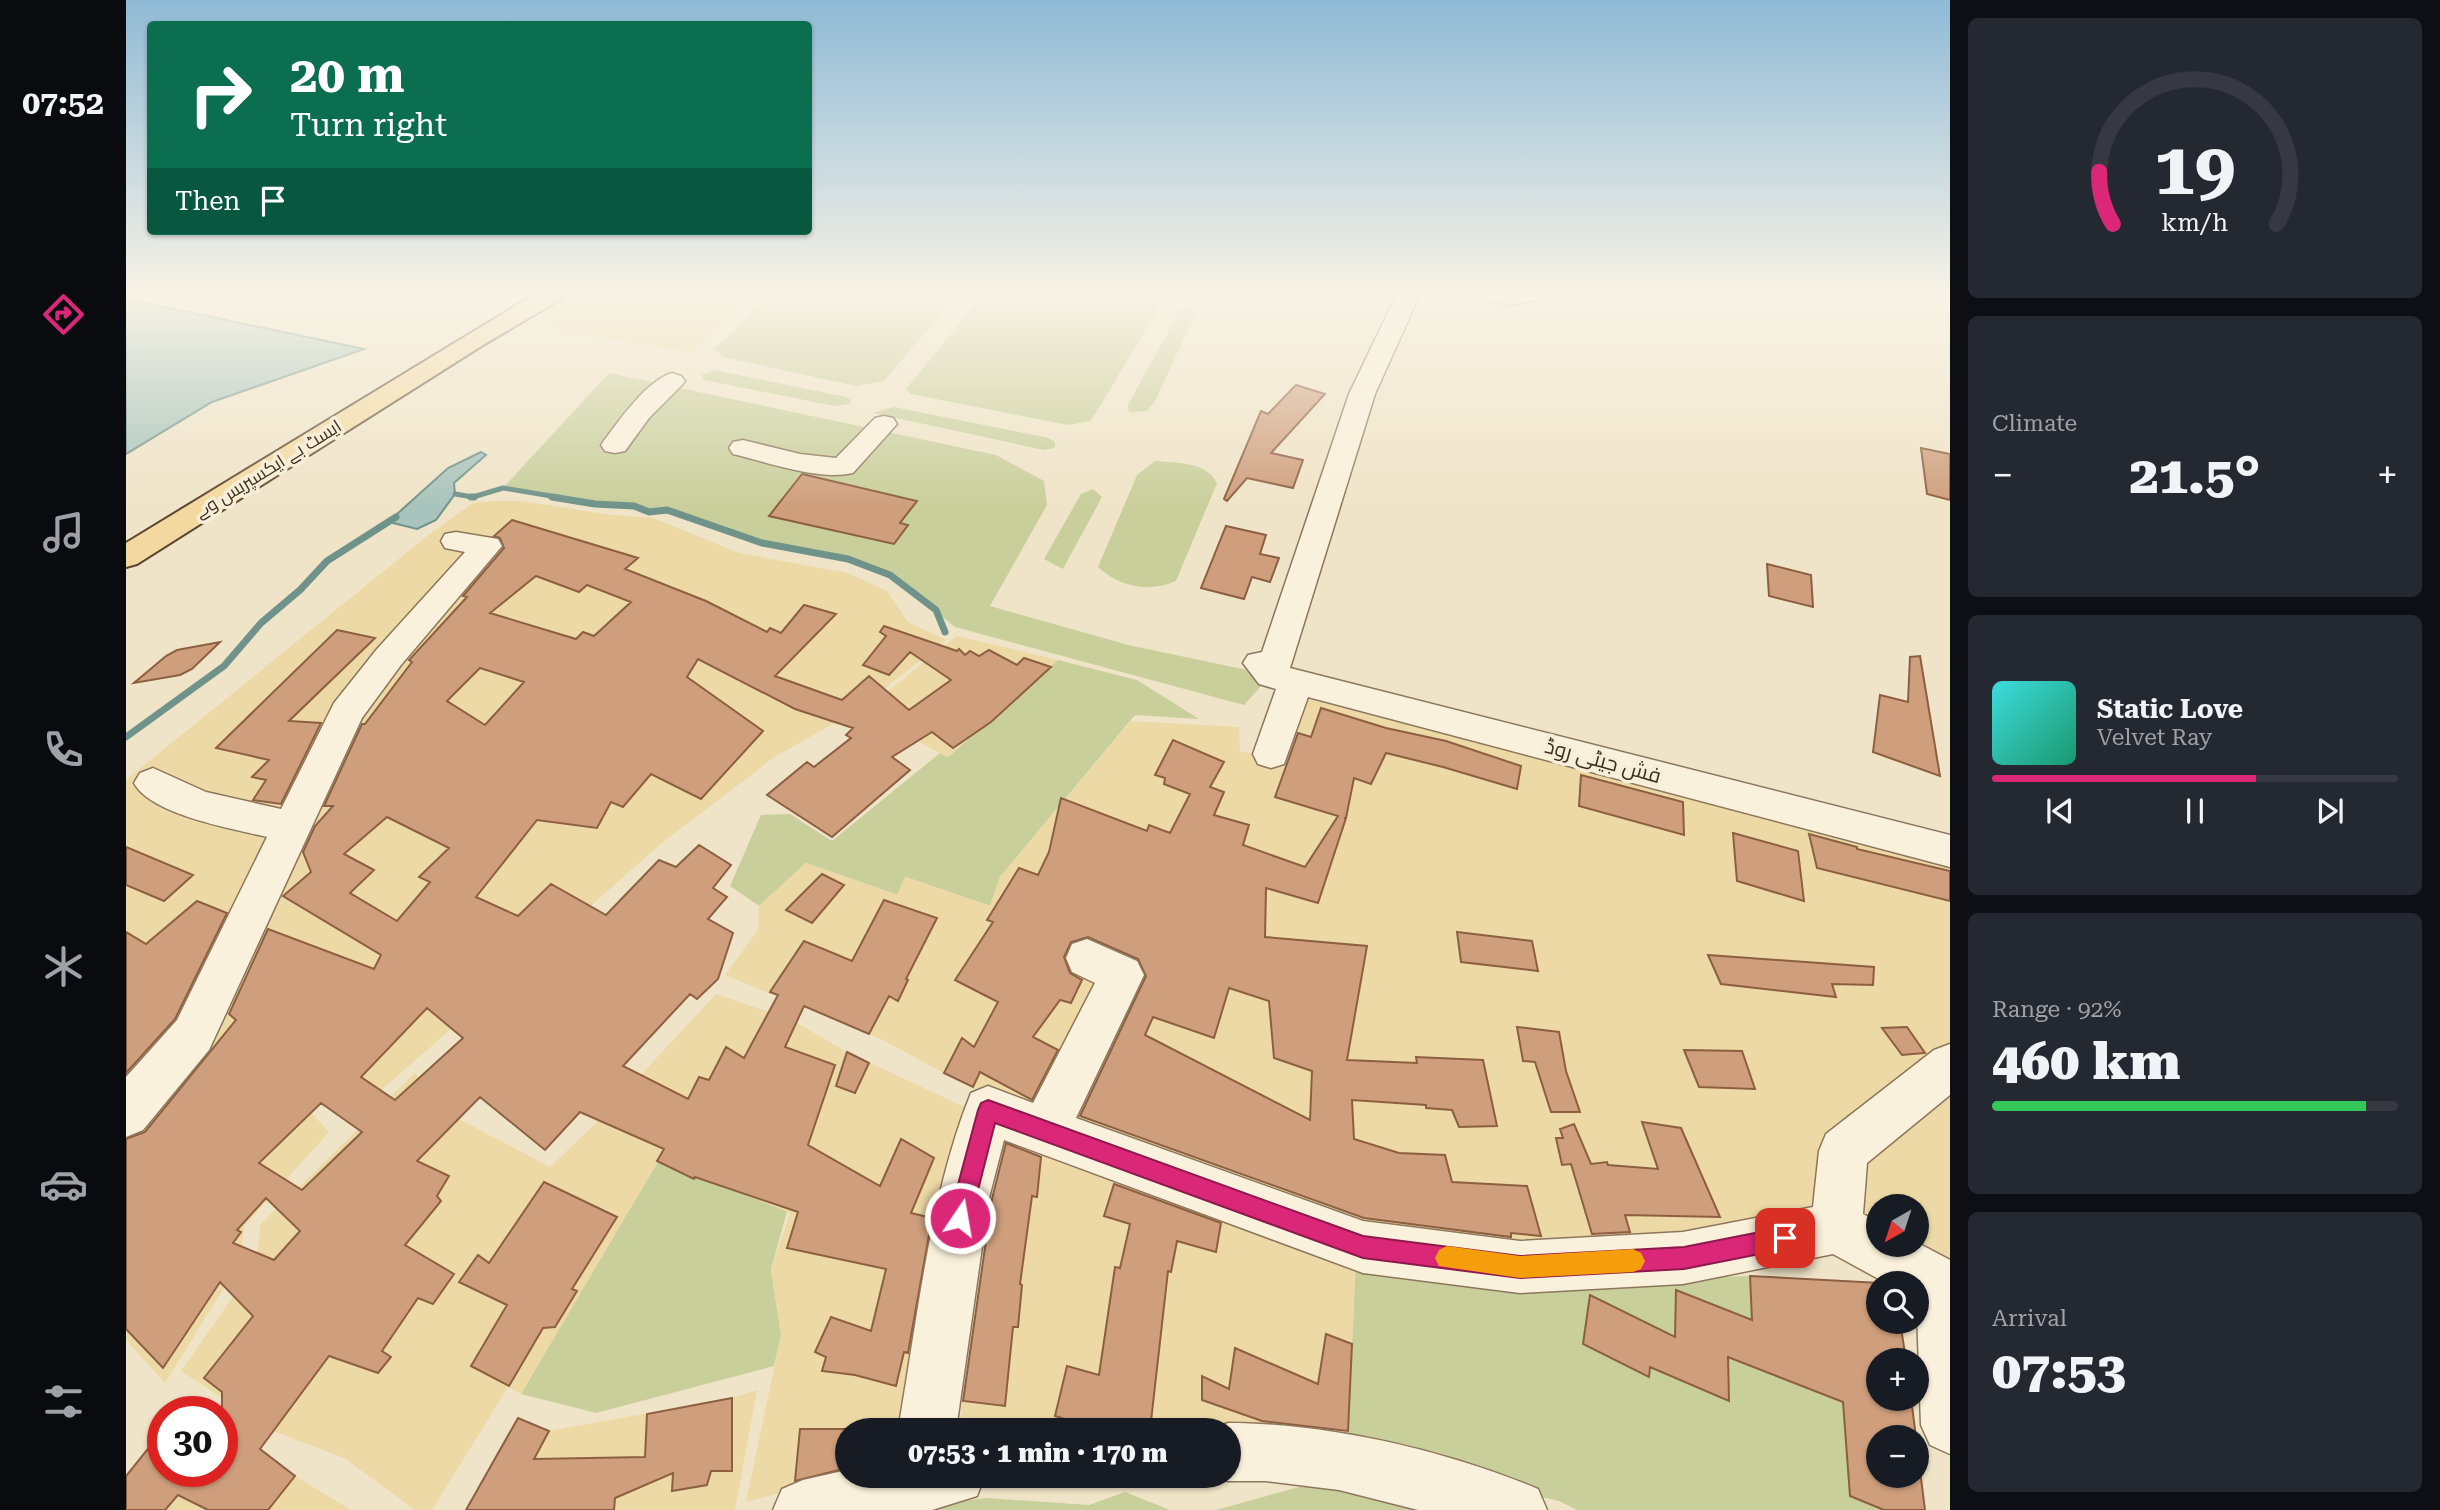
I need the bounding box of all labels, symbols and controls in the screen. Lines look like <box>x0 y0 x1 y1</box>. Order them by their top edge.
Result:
text: 20 m <box>290 47 405 104</box>
icon: right <box>175 49 266 140</box>
text: 07:52 <box>22 84 104 122</box>
text: Turn right <box>290 106 447 144</box>
text: 19 <box>2154 128 2236 213</box>
icon: arrive <box>254 182 292 220</box>
text: Then <box>175 186 240 216</box>
text: km/h <box>2162 208 2228 237</box>
icon: directions <box>39 290 88 339</box>
text: Climate <box>1992 410 2077 437</box>
street label: ایسٹ بے ایکسپریس وے <box>191 415 346 524</box>
text: 21.5° <box>2130 445 2260 506</box>
text: − <box>1992 453 2013 497</box>
text: + <box>2377 453 2398 497</box>
icon: music <box>39 508 88 557</box>
text: Static Love <box>2097 694 2243 724</box>
text: Velvet Ray <box>2097 724 2212 751</box>
icon: phone <box>39 725 88 774</box>
street label: فش جیٹی روڈ <box>1542 734 1664 789</box>
icon: previous <box>2041 792 2079 830</box>
icon: pause <box>2176 792 2214 830</box>
icon: next <box>2311 792 2349 830</box>
icon: climate <box>39 942 88 991</box>
text: Range · 92% <box>1992 996 2121 1023</box>
text: 460 km <box>1992 1031 2180 1092</box>
icon: car <box>39 1160 88 1209</box>
position arrow <box>923 1181 997 1255</box>
north arrow <box>1866 1194 1928 1256</box>
map controls <box>1866 1194 1929 1488</box>
pin <box>1755 1208 1815 1268</box>
icon: arrive <box>1766 1219 1804 1257</box>
button: search <box>1866 1271 1929 1334</box>
text: Arrival <box>1992 1305 2067 1332</box>
text: 07:53 <box>1992 1340 2126 1401</box>
button: + <box>1866 1348 1929 1411</box>
icon: filters <box>39 1377 88 1426</box>
speed limit sign: 30 <box>147 1396 238 1487</box>
button: − <box>1866 1425 1929 1488</box>
text: 07:53 · 1 min · 170 m <box>908 1438 1168 1468</box>

